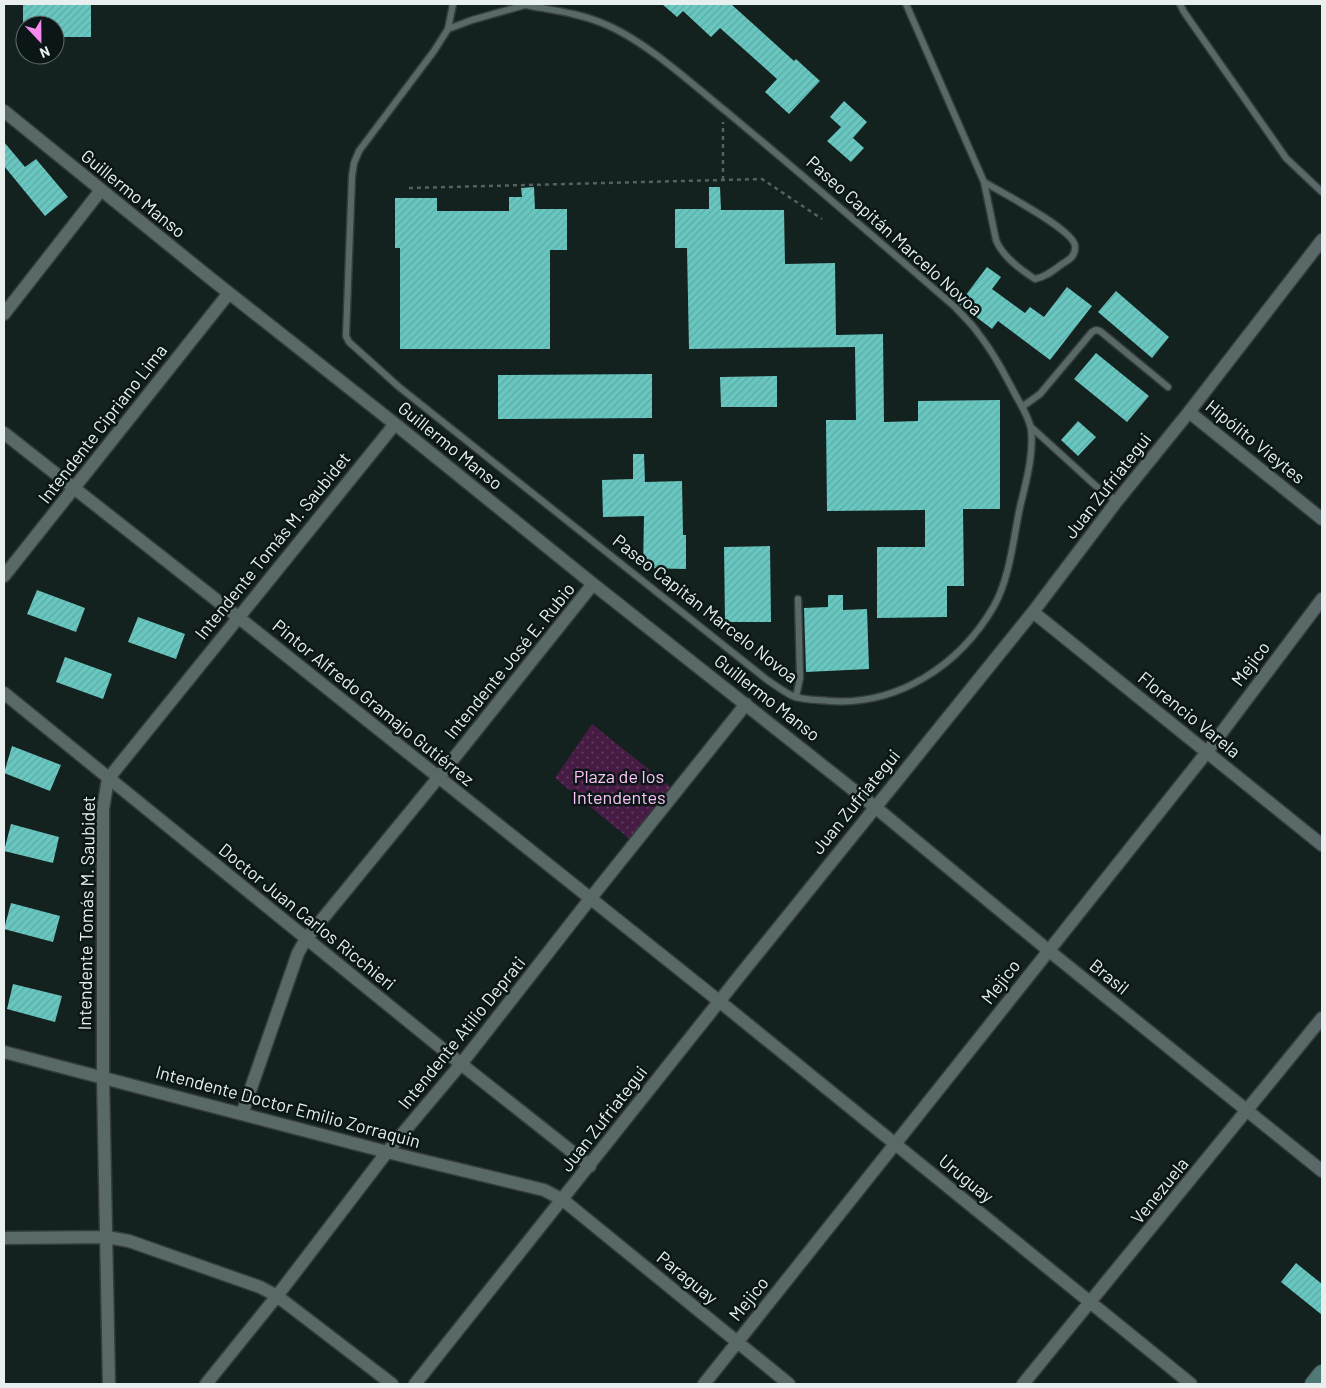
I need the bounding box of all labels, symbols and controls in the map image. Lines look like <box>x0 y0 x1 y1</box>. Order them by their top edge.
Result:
north arrow <box>15 15 65 65</box>
text: N <box>38 43 53 62</box>
street label: Guillermo Manso <box>77 144 190 242</box>
street label: Paseo Capitán Marcelo Novoa <box>802 151 987 320</box>
street label: Intendente Cipriano Lima <box>33 339 171 507</box>
street label: Hipólito Vieytes <box>1202 394 1310 488</box>
street label: Guillermo Manso <box>394 396 507 494</box>
street label: Juan Zufriategui <box>1059 428 1155 543</box>
street label: Intendente Tomás M. Saubidet <box>190 447 355 643</box>
street label: Paseo Capitán Marcelo Novoa <box>609 529 803 687</box>
street label: Intendente José E. Rubio <box>439 578 579 743</box>
street label: Pintor Alfredo Gramajo Gutiérrez <box>269 614 479 790</box>
street label: Mejico <box>1226 637 1274 690</box>
street label: Guillermo Manso <box>710 649 825 745</box>
street label: Florencio Varela <box>1134 666 1245 762</box>
street label: Juan Zufriategui <box>806 745 904 858</box>
park label: Plaza de los Intendentes <box>572 765 666 808</box>
street label: Intendente Tomás M. Saubidet <box>73 796 99 1030</box>
street label: Doctor Juan Carlos Ricchieri <box>215 838 400 994</box>
street label: Intendente Atilio Deprati <box>393 952 530 1113</box>
street label: Brasil <box>1085 954 1134 999</box>
street label: Mejico <box>976 955 1024 1008</box>
street label: Intendente Doctor Emilio Zorraquin <box>153 1060 423 1152</box>
street label: Juan Zufriategui <box>555 1061 651 1176</box>
street label: Uruguay <box>935 1149 999 1207</box>
street label: Venezuela <box>1126 1153 1193 1228</box>
street label: Paraguay <box>653 1246 723 1308</box>
street label: Mejico <box>724 1272 773 1325</box>

